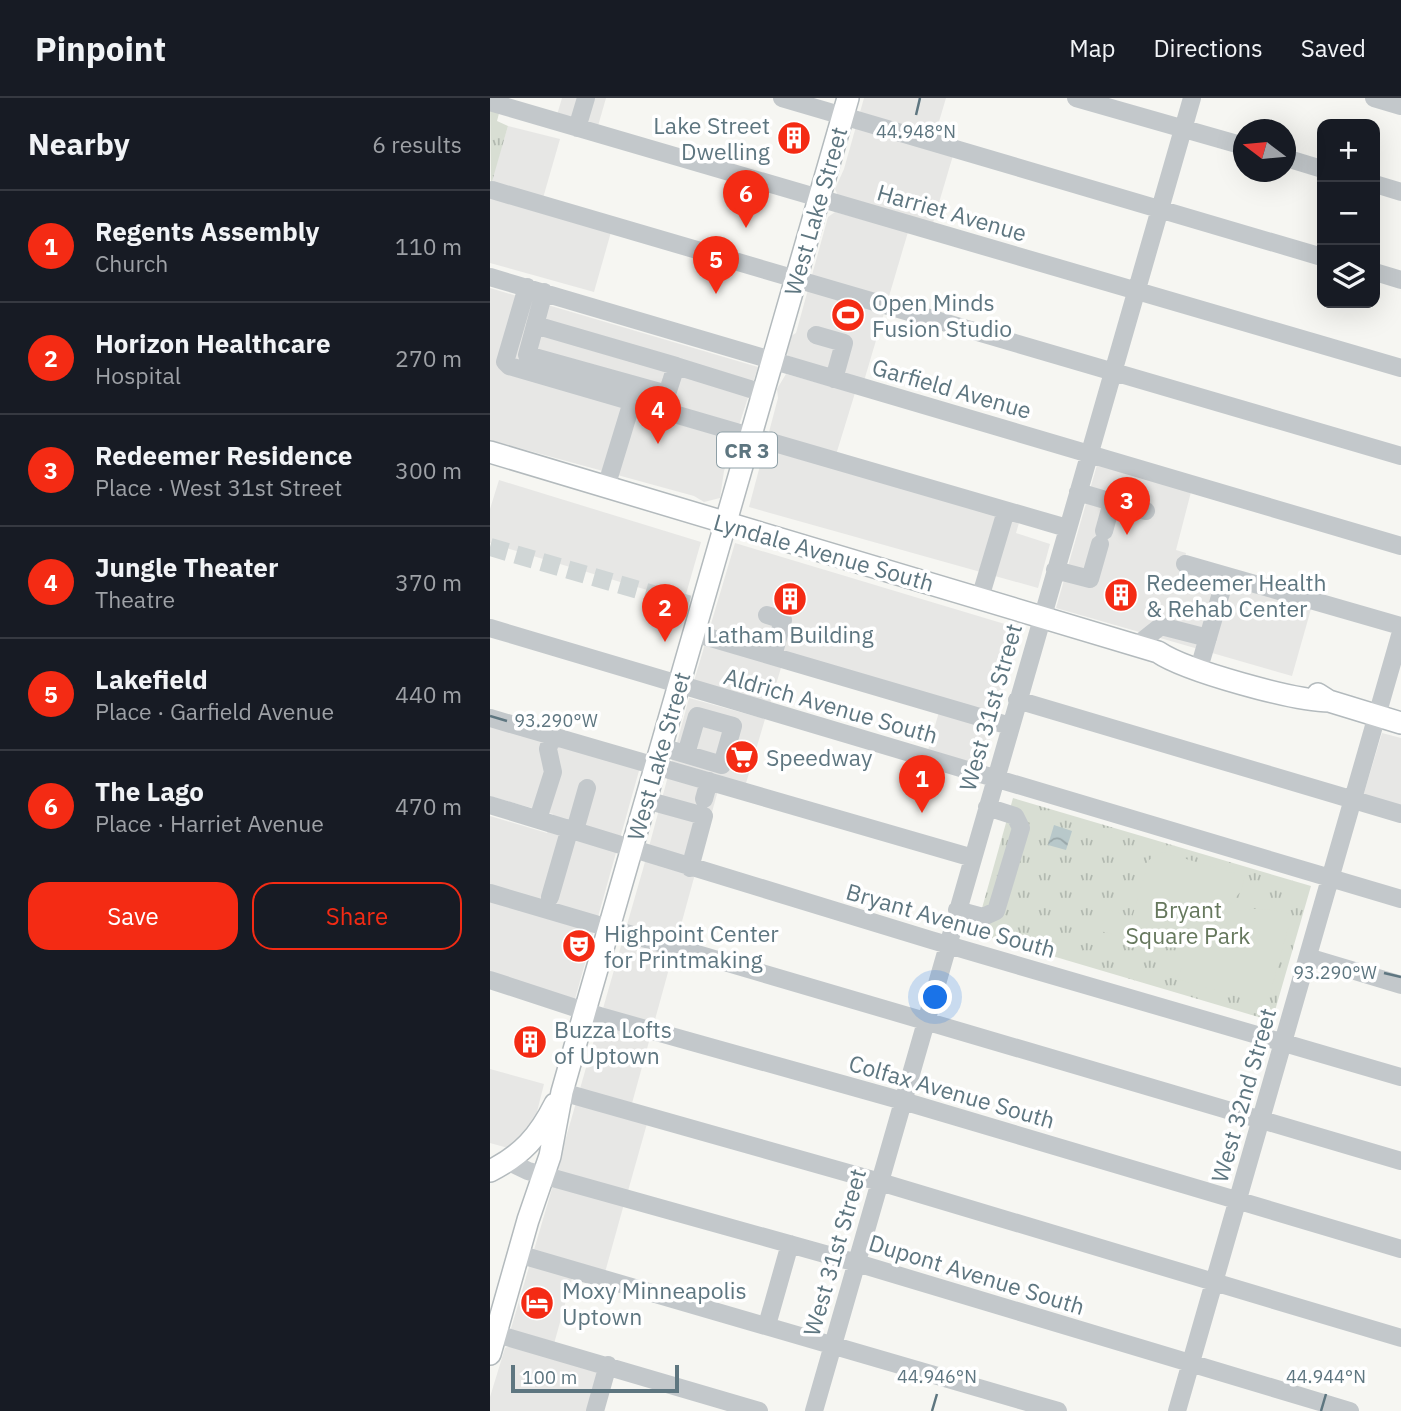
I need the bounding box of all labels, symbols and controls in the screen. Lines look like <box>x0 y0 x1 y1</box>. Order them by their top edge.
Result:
text: Pinpoint <box>35 27 166 70</box>
text: Map <box>1069 32 1115 64</box>
text: Directions <box>1153 32 1263 64</box>
text: Saved <box>1301 32 1366 64</box>
place label: Lake Street Dwelling <box>653 110 770 166</box>
building icon: Lake Street Dwelling <box>775 119 813 157</box>
north arrow <box>1233 119 1296 182</box>
map controls <box>1317 119 1380 308</box>
button: + <box>1317 119 1380 182</box>
text: 44.948°N <box>876 120 956 143</box>
street label: West Lake Street <box>777 123 853 299</box>
text: Nearby <box>28 124 130 163</box>
text: 6 results <box>372 129 462 159</box>
pin: 6 <box>723 170 769 228</box>
street label: Harriet Avenue <box>874 176 1030 248</box>
button: − <box>1317 182 1380 245</box>
text: Regents Assembly <box>95 214 319 248</box>
text: 1 <box>44 231 58 261</box>
text: 110 m <box>395 231 462 261</box>
pin: 5 <box>693 236 739 294</box>
button: layers <box>1317 245 1380 308</box>
text: Church <box>95 248 168 278</box>
place label: Open Minds Fusion Studio <box>872 287 1012 343</box>
sports icon: Open Minds Fusion Studio <box>829 296 867 334</box>
text: Horizon Healthcare <box>95 326 331 360</box>
text: 2 <box>44 343 58 373</box>
text: 270 m <box>395 343 462 373</box>
street label: Garfield Avenue <box>869 351 1035 425</box>
text: Hospital <box>95 360 181 390</box>
pin: 4 <box>635 386 681 444</box>
road number: CR 3 <box>717 432 777 468</box>
text: Redeemer Residence <box>95 438 352 472</box>
text: 3 <box>44 455 58 485</box>
text: 300 m <box>395 455 462 485</box>
text: Place · West 31st Street <box>95 472 342 502</box>
pin: 3 <box>1104 477 1150 535</box>
street label: Lyndale Avenue South <box>710 506 938 598</box>
text: Jungle Theater <box>95 550 278 584</box>
text: 4 <box>44 567 58 597</box>
text: 370 m <box>395 567 462 597</box>
place label: Redeemer Health & Rehab Center <box>1146 567 1327 623</box>
building icon: Redeemer Health & Rehab Center <box>1102 576 1140 614</box>
building icon: Latham Building <box>771 580 809 618</box>
text: Theatre <box>95 584 175 614</box>
pin: 2 <box>642 584 688 642</box>
place label: Latham Building <box>706 619 874 649</box>
street label: West 31st Street <box>952 620 1028 794</box>
street label: Aldrich Avenue South <box>721 660 941 750</box>
text: Lakefield <box>95 662 208 696</box>
street label: West Lake Street <box>620 668 696 844</box>
text: 5 <box>44 679 58 709</box>
text: 440 m <box>395 679 462 709</box>
text: Place · Garfield Avenue <box>95 696 334 726</box>
text: 93.290°W <box>514 709 598 732</box>
supermarket icon: Speedway <box>723 738 761 776</box>
place label: Speedway <box>766 742 873 772</box>
pin: 1 <box>899 755 945 813</box>
text: The Lago <box>95 774 204 808</box>
text: 6 <box>44 791 58 821</box>
text: 470 m <box>395 791 462 821</box>
text: Place · Harriet Avenue <box>95 808 324 838</box>
street label: Bryant Avenue South <box>843 876 1059 964</box>
button: Save <box>28 882 238 950</box>
button: Share <box>252 882 462 950</box>
park label: Bryant Square Park <box>1126 894 1250 950</box>
place label: Highpoint Center for Printmaking <box>604 918 779 974</box>
theatre icon: Highpoint Center for Printmaking <box>560 927 598 965</box>
text: 93.290°W <box>1293 961 1377 984</box>
your location <box>918 980 952 1014</box>
street label: West 32nd Street <box>1204 1004 1282 1186</box>
place label: Buzza Lofts of Uptown <box>554 1014 672 1070</box>
building icon: Buzza Lofts of Uptown <box>511 1023 549 1061</box>
street label: Colfax Avenue South <box>846 1047 1058 1135</box>
street label: West 31st Street <box>796 1165 872 1339</box>
street label: Dupont Avenue South <box>866 1227 1088 1321</box>
place label: Moxy Minneapolis Uptown <box>562 1275 747 1331</box>
hotel icon: Moxy Minneapolis Uptown <box>518 1284 556 1322</box>
scale bar <box>511 1362 679 1394</box>
text: 100 m <box>522 1365 577 1389</box>
text: 44.946°N <box>897 1365 977 1388</box>
text: 44.944°N <box>1286 1365 1366 1388</box>

